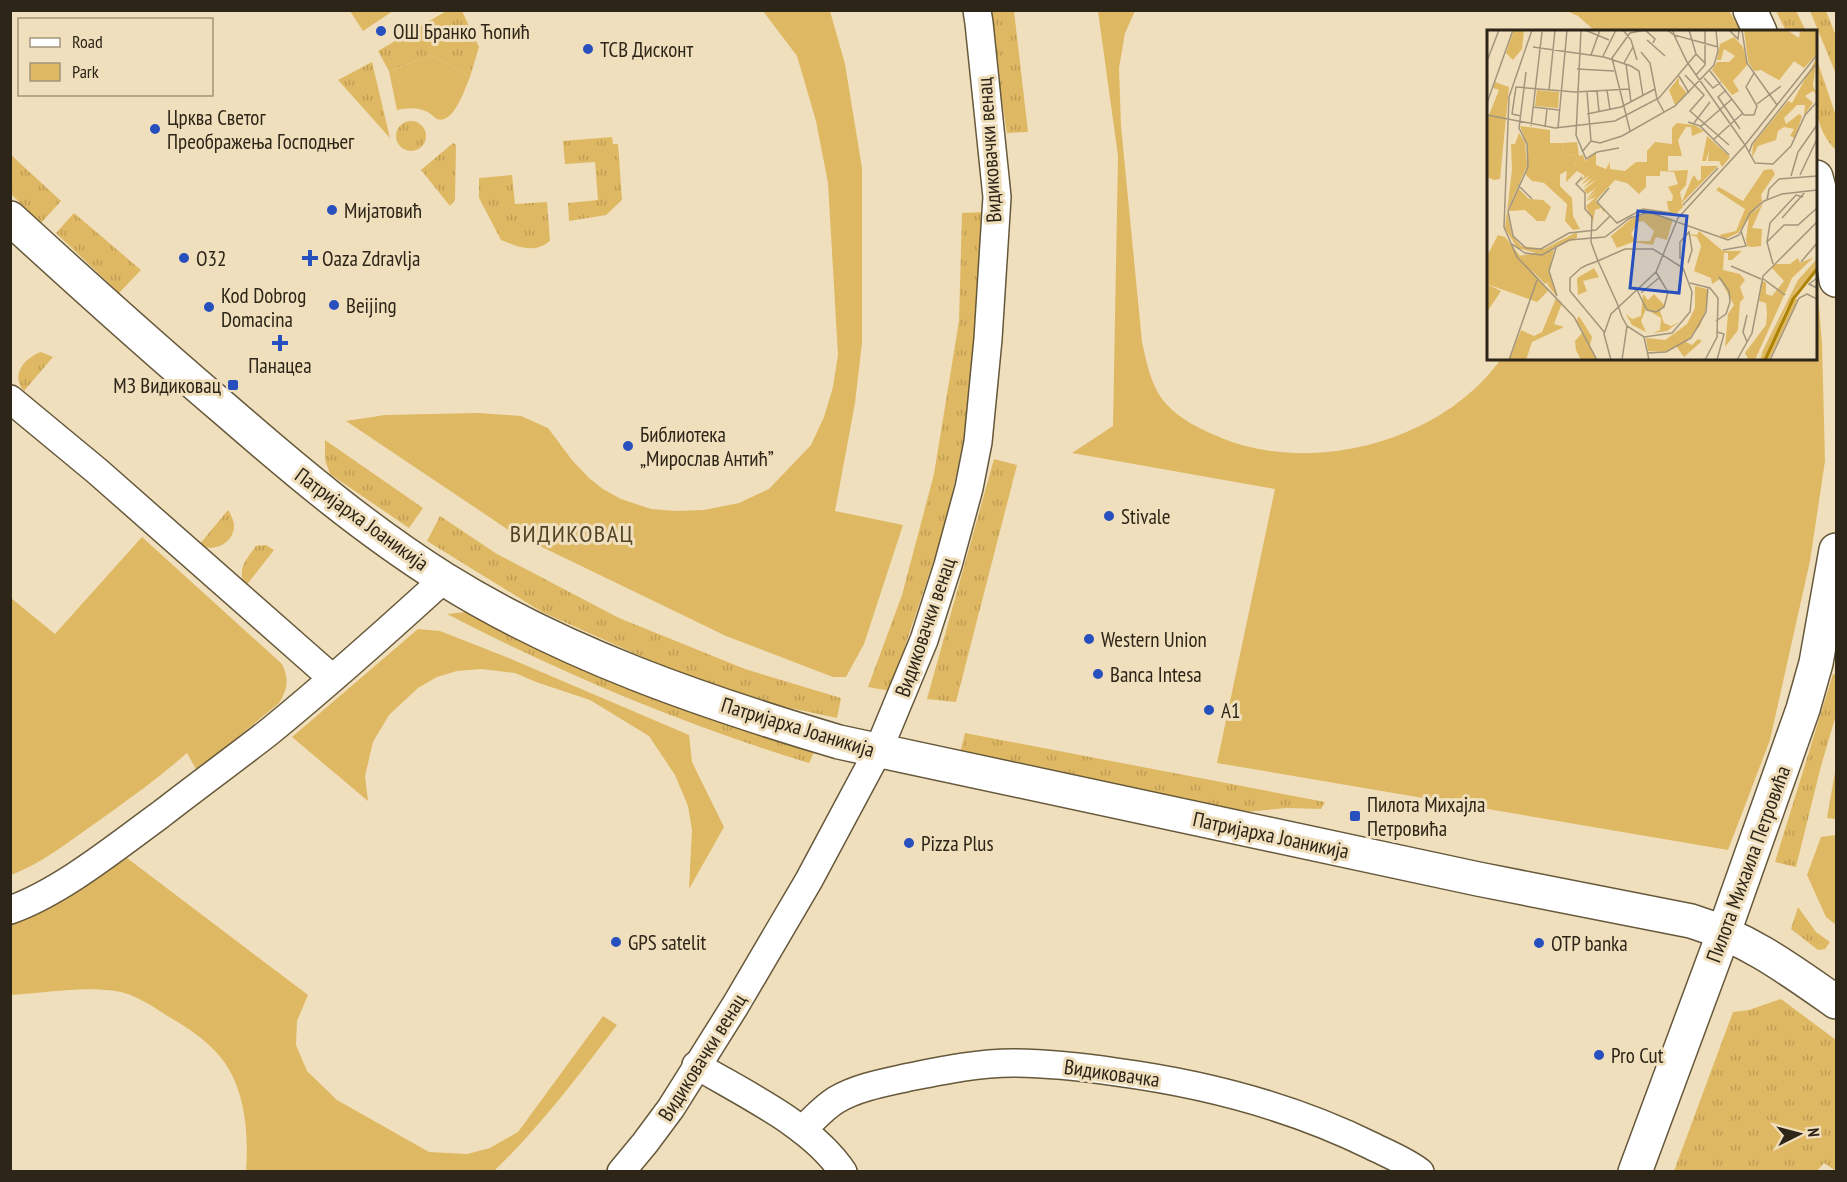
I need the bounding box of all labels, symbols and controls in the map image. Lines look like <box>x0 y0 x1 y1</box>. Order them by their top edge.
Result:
legend <box>18 18 213 96</box>
place label: ОШ Бранко Ћопић <box>393 18 530 45</box>
marker: ОШ Бранко Ћопић <box>374 24 388 38</box>
text: Road <box>72 30 103 53</box>
inset map <box>1487 30 1817 360</box>
place label: ТСВ Дисконт <box>600 36 693 63</box>
marker: ТСВ Дисконт <box>581 42 595 56</box>
text: Park <box>72 60 99 83</box>
street label: Видиковачки венац <box>970 76 1008 224</box>
place label: Црква Светог Преображења Господњег <box>167 104 355 155</box>
marker: Црква Светог Преображења Господњег <box>148 122 162 136</box>
place label: Мијатовић <box>344 197 422 224</box>
marker: Мијатовић <box>325 203 339 217</box>
place label: О32 <box>196 245 226 272</box>
place label: Oaza Zdravlja <box>322 245 420 272</box>
marker: О32 <box>177 251 191 265</box>
marker: Oaza Zdravlja <box>303 251 317 265</box>
place label: Kod Dobrog Domacina <box>221 282 306 333</box>
place label: Beijing <box>346 292 396 319</box>
marker: Beijing <box>327 298 341 312</box>
marker: Kod Dobrog Domacina <box>202 300 216 314</box>
marker: Панацеа <box>273 336 287 350</box>
place label: Панацеа <box>248 352 312 379</box>
place label: МЗ Видиковац <box>113 372 221 399</box>
marker: МЗ Видиковац <box>226 378 240 392</box>
place label: Библиотека „Мирослав Антић” <box>640 421 774 472</box>
marker: Библиотека „Мирослав Антић” <box>621 439 635 453</box>
street label: Патријарха Јоаникија <box>290 461 434 577</box>
place label: Stivale <box>1121 503 1170 530</box>
marker: Stivale <box>1102 509 1116 523</box>
district label: ВИДИКОВАЦ <box>510 518 634 549</box>
street label: Видиковачки венац <box>889 554 961 700</box>
place label: Western Union <box>1101 626 1207 653</box>
marker: Western Union <box>1082 632 1096 646</box>
place label: Banca Intesa <box>1110 661 1202 688</box>
marker: Banca Intesa <box>1091 667 1105 681</box>
street label: Патријарха Јоаникија <box>718 691 878 763</box>
place label: A1 <box>1221 697 1240 724</box>
marker: A1 <box>1202 703 1216 717</box>
street label: Пилота Михаила Петровића <box>1700 762 1796 966</box>
place label: Пилота Михајла Петровића <box>1367 791 1485 842</box>
street label: Патријарха Јоаникија <box>1190 805 1352 865</box>
marker: Пилота Михајла Петровића <box>1348 809 1362 823</box>
place label: Pizza Plus <box>921 830 994 857</box>
marker: Pizza Plus <box>902 836 916 850</box>
place label: GPS satelit <box>628 929 706 956</box>
place label: OTP banka <box>1551 930 1628 957</box>
marker: GPS satelit <box>609 935 623 949</box>
marker: OTP banka <box>1532 936 1546 950</box>
street label: Видиковачки венац <box>652 988 752 1126</box>
place label: Pro Cut <box>1611 1042 1664 1069</box>
marker: Pro Cut <box>1592 1048 1606 1062</box>
street label: Видиковачка <box>1062 1053 1162 1093</box>
north arrow <box>1769 1104 1829 1164</box>
text: N <box>1804 1127 1824 1138</box>

